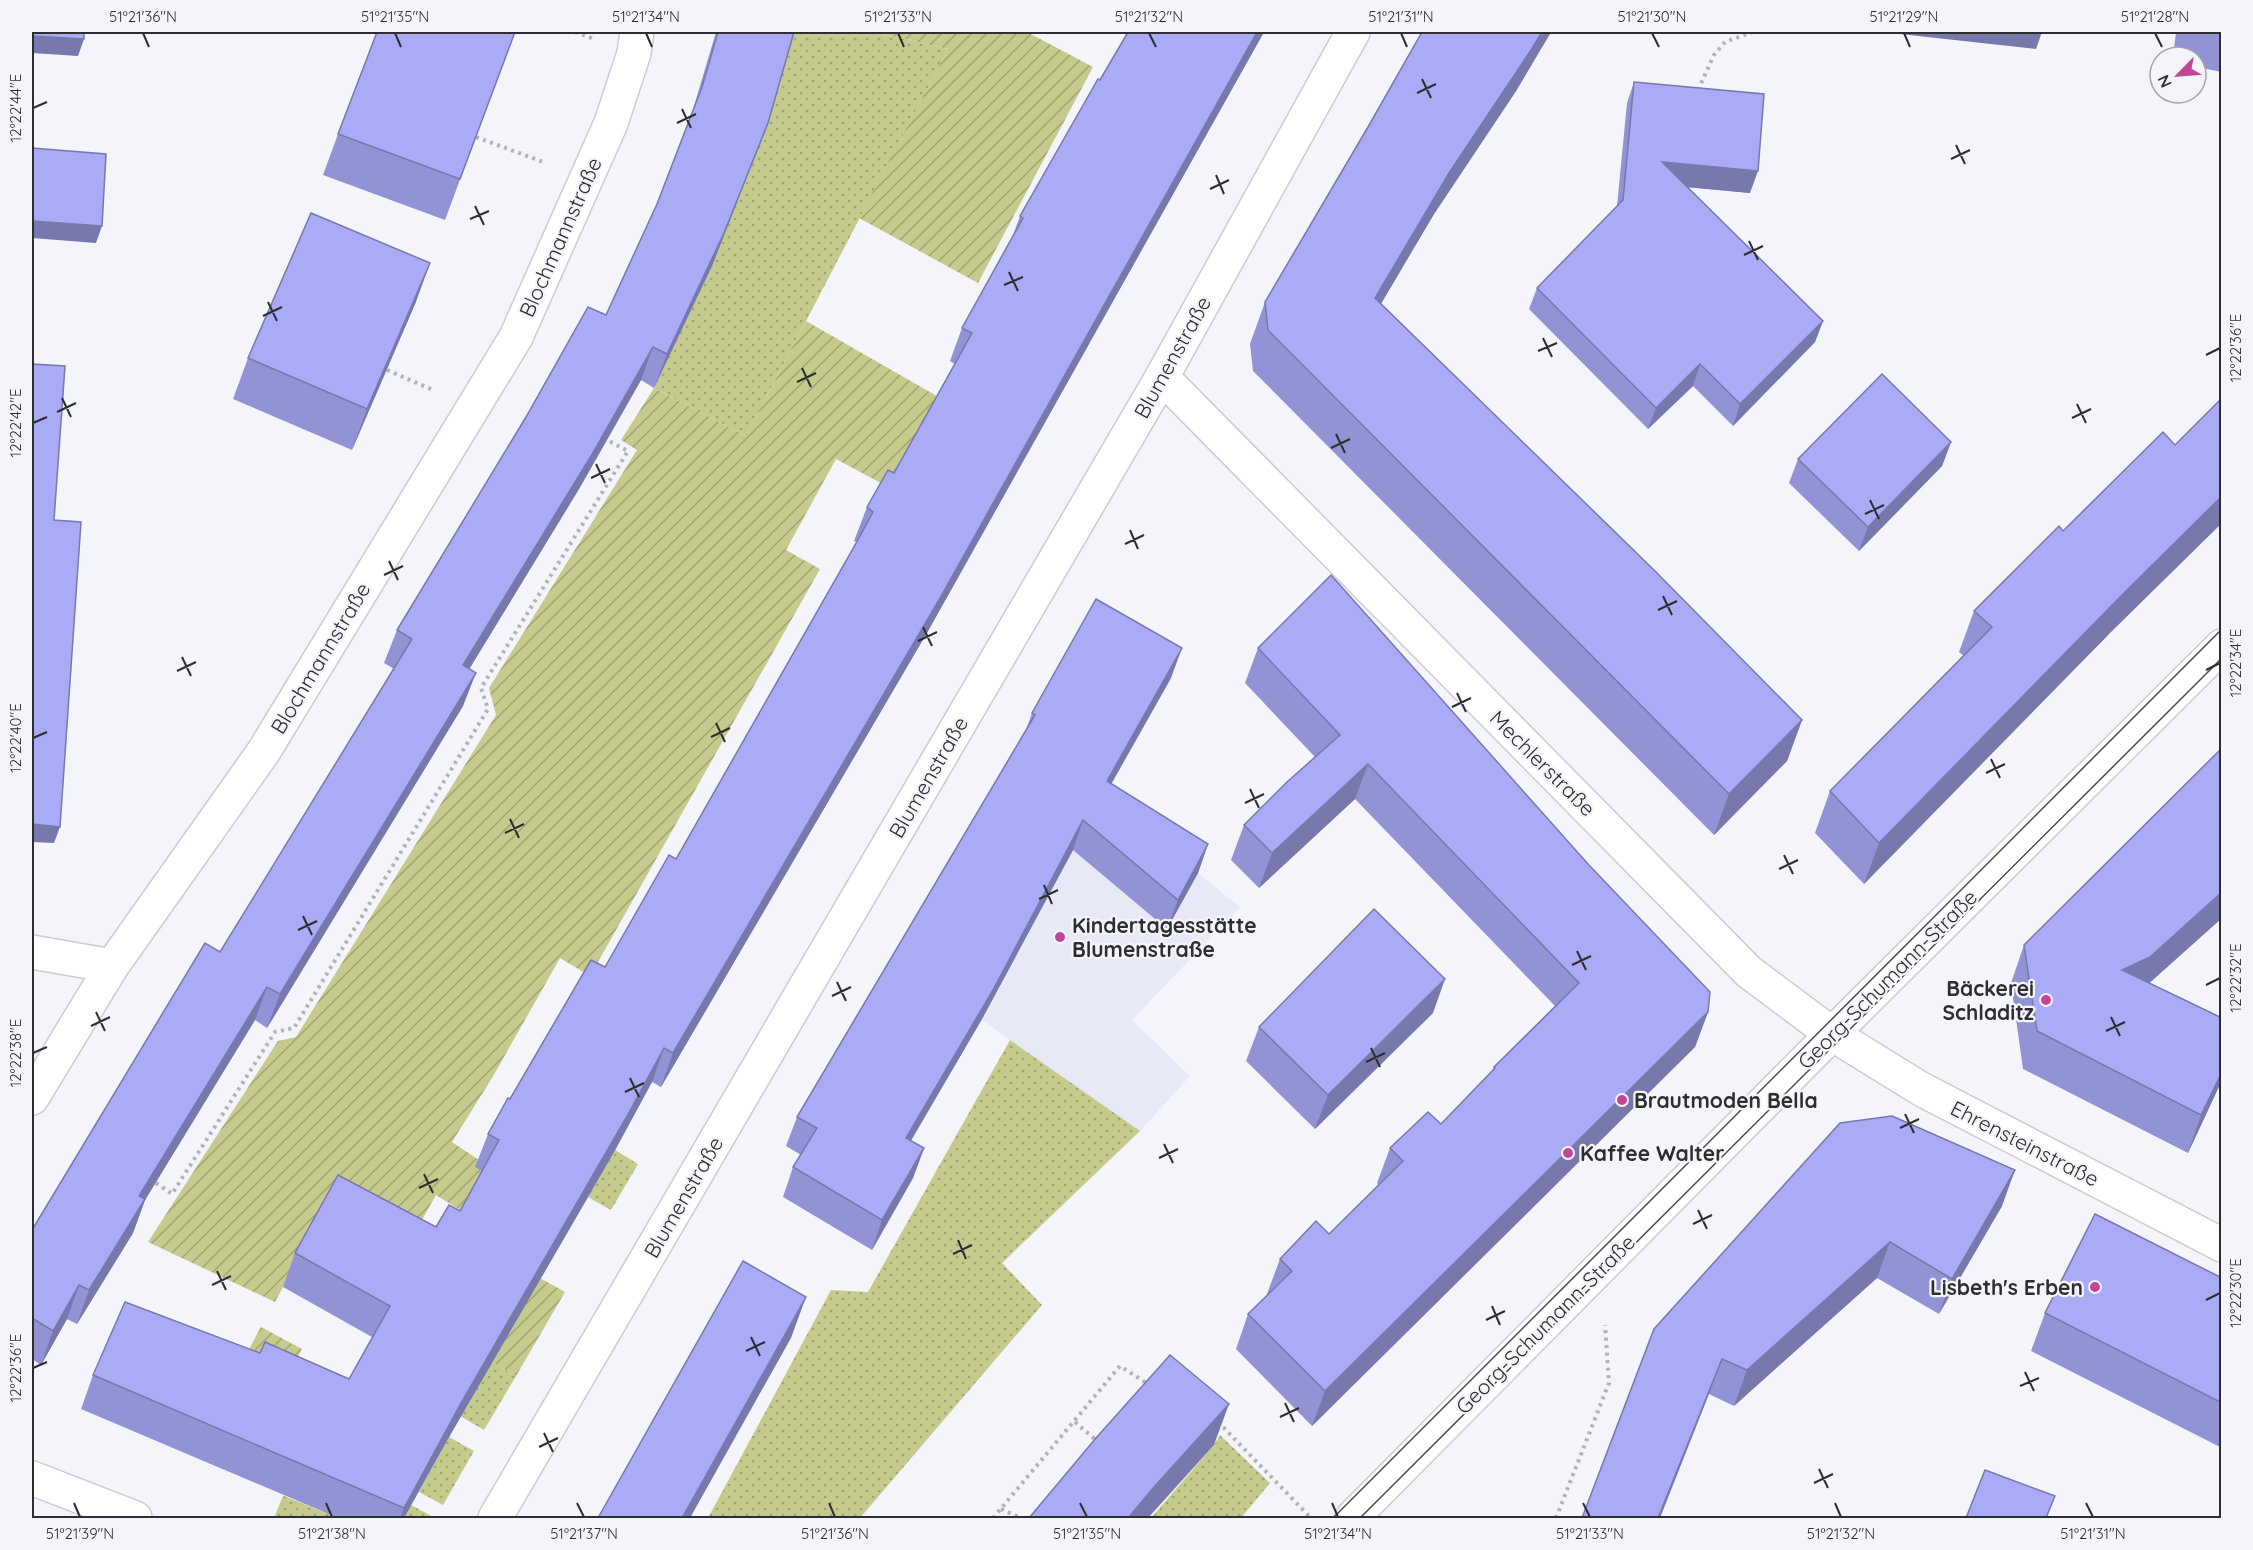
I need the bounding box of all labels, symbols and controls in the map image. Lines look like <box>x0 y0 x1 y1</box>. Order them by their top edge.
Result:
text: 51°21'36"N <box>109 7 177 26</box>
text: 51°21'35"N <box>361 7 429 26</box>
text: 51°21'34"N <box>612 7 680 26</box>
text: 51°21'33"N <box>864 7 932 26</box>
text: 51°21'32"N <box>1115 7 1183 26</box>
text: 51°21'31"N <box>1368 7 1434 26</box>
text: 51°21'30"N <box>1618 7 1686 26</box>
text: 51°21'29"N <box>1870 7 1938 26</box>
text: 51°21'28"N <box>2121 7 2189 26</box>
north arrow <box>2148 45 2208 105</box>
text: N <box>2153 72 2176 91</box>
text: 12°22'44"E <box>6 74 25 142</box>
street label: Blochmannstraße <box>513 153 607 321</box>
street label: Blumenstraße <box>1128 291 1216 423</box>
text: 12°22'36"E <box>2226 314 2245 382</box>
text: 12°22'42"E <box>6 389 25 457</box>
street label: Blochmannstraße <box>265 578 375 738</box>
text: 12°22'34"E <box>2226 629 2245 697</box>
text: 12°22'40"E <box>6 703 25 773</box>
street label: Mechlerstraße <box>1485 705 1601 821</box>
street label: Blumenstraße <box>883 712 973 842</box>
street label: Georg-Schumann-Straße <box>1792 884 1982 1074</box>
place label: Kindertagesstätte Blumenstraße <box>1072 912 1257 962</box>
marker: Kindertagesstätte Blumenstraße <box>1053 930 1067 944</box>
text: 12°22'32"E <box>2226 944 2245 1012</box>
place label: Bäckerei Schladitz <box>1942 975 2034 1025</box>
marker: Bäckerei Schladitz <box>2039 993 2053 1007</box>
text: 12°22'38"E <box>6 1019 25 1087</box>
place label: Brautmoden Bella <box>1634 1087 1818 1113</box>
marker: Brautmoden Bella <box>1615 1093 1629 1107</box>
street label: Ehrensteinstraße <box>1946 1094 2104 1192</box>
street label: Blumenstraße <box>638 1132 728 1262</box>
place label: Kaffee Walter <box>1580 1140 1724 1166</box>
marker: Kaffee Walter <box>1561 1146 1575 1160</box>
street label: Georg-Schumann-Straße <box>1450 1229 1640 1419</box>
text: 12°22'30"E <box>2226 1258 2245 1328</box>
place label: Lisbeth's Erben <box>1930 1274 2083 1300</box>
marker: Lisbeth's Erben <box>2088 1280 2102 1294</box>
text: 12°22'36"E <box>6 1334 25 1402</box>
text: 51°21'39"N <box>46 1524 114 1543</box>
text: 51°21'38"N <box>298 1524 366 1543</box>
text: 51°21'37"N <box>550 1524 618 1543</box>
text: 51°21'36"N <box>801 1524 869 1543</box>
text: 51°21'35"N <box>1053 1524 1121 1543</box>
text: 51°21'34"N <box>1304 1524 1372 1543</box>
text: 51°21'33"N <box>1556 1524 1624 1543</box>
text: 51°21'32"N <box>1807 1524 1875 1543</box>
text: 51°21'31"N <box>2060 1524 2126 1543</box>

